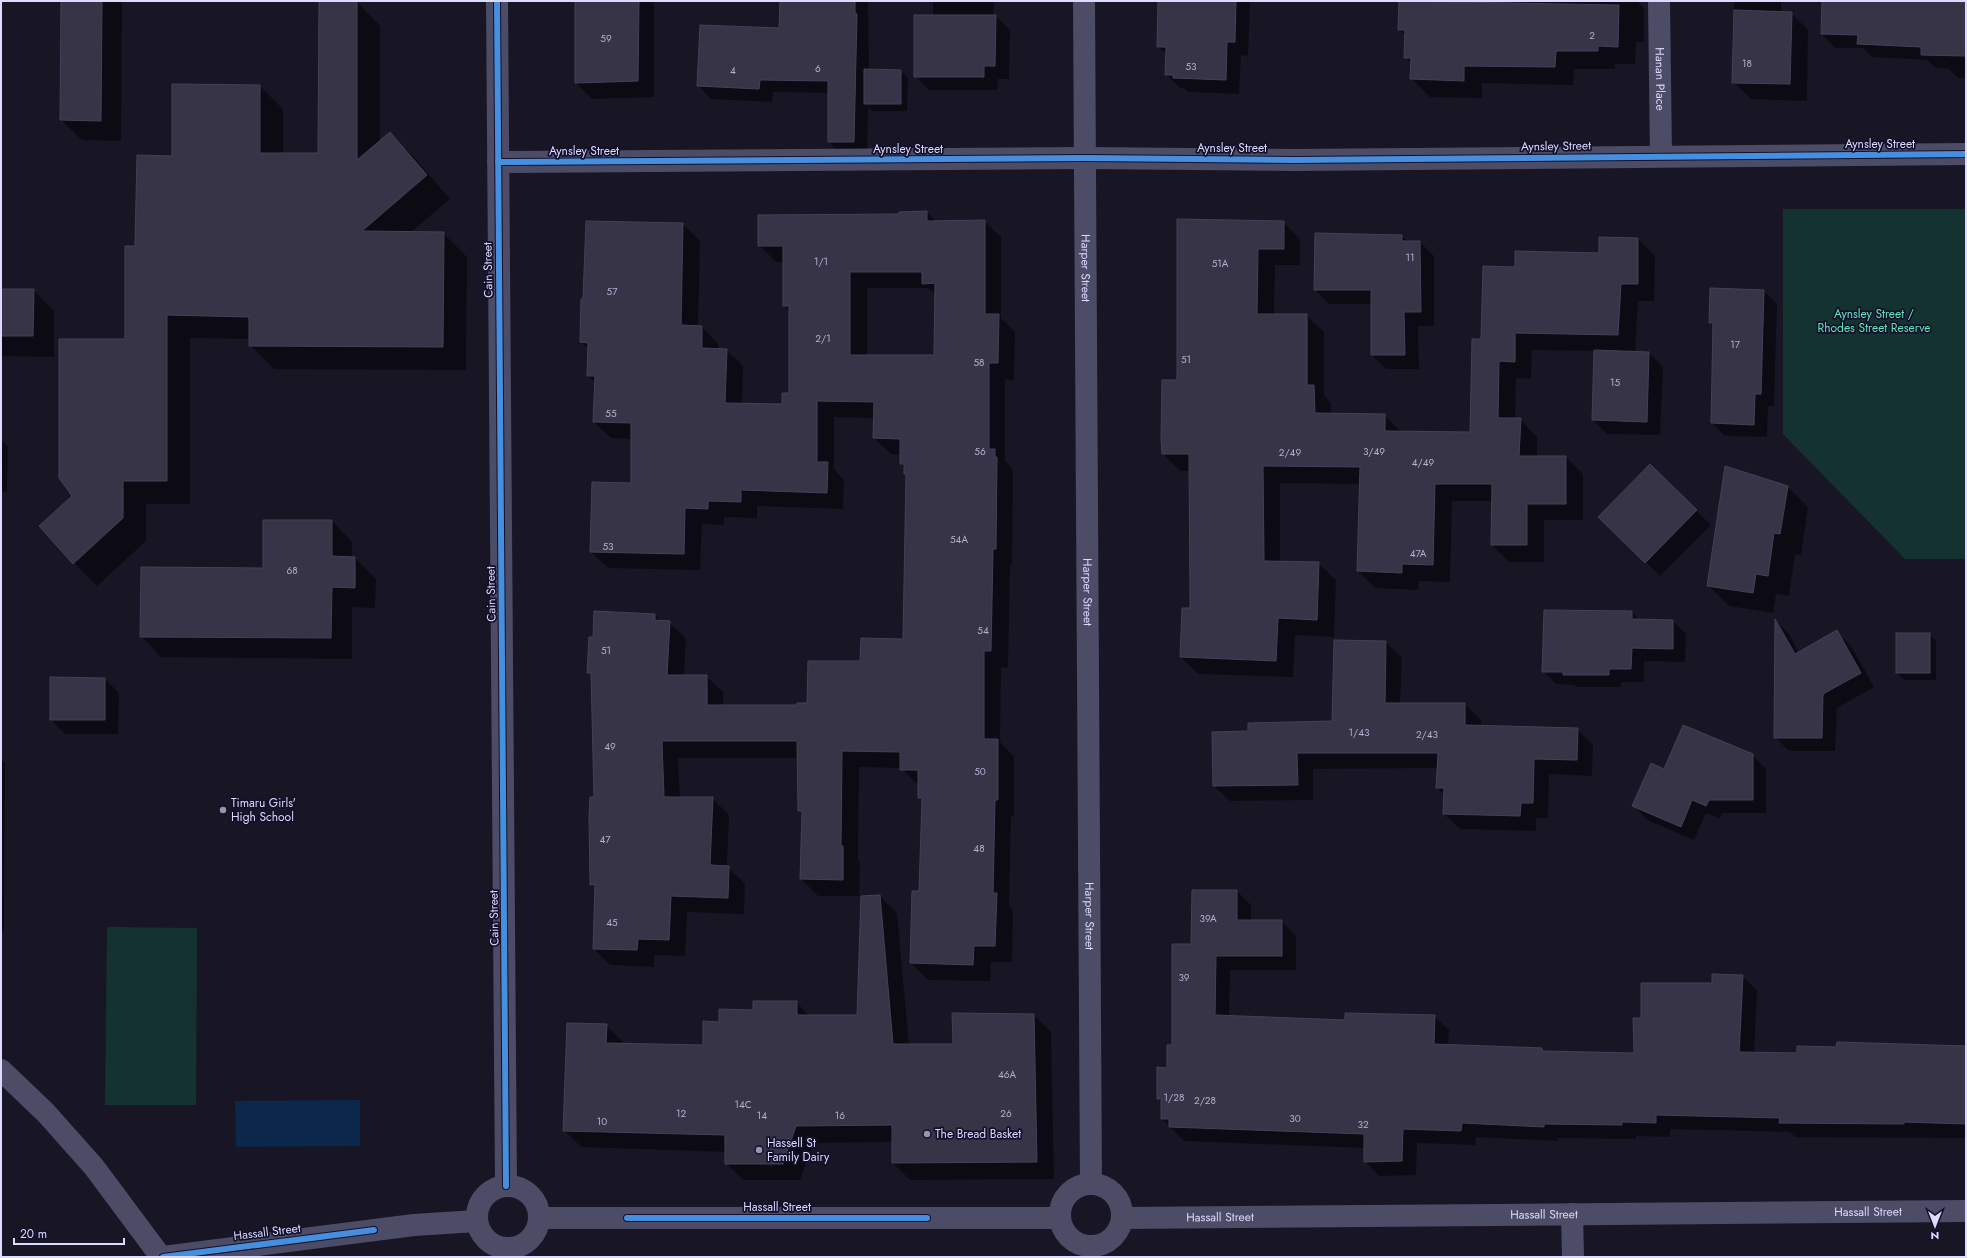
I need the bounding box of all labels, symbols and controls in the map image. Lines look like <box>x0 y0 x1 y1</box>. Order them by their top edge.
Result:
house number: 2 <box>1589 28 1595 43</box>
house number: 59 <box>600 31 612 46</box>
street label: Hanan Place <box>1651 47 1669 111</box>
house number: 18 <box>1742 56 1752 71</box>
house number: 53 <box>1185 59 1197 74</box>
house number: 6 <box>815 61 821 76</box>
house number: 4 <box>730 63 736 78</box>
street label: Aynsley Street <box>1845 135 1915 153</box>
street label: Aynsley Street <box>1521 136 1591 156</box>
street label: Aynsley Street <box>1197 139 1267 157</box>
street label: Aynsley Street <box>873 140 943 158</box>
street label: Aynsley Street <box>549 142 619 160</box>
street label: Harper Street <box>1076 234 1095 302</box>
street label: Cain Street <box>479 242 497 298</box>
house number: 11 <box>1406 250 1415 265</box>
house number: 1/1 <box>814 254 828 269</box>
house number: 51A <box>1212 256 1229 271</box>
house number: 57 <box>607 284 618 299</box>
park label: Aynsley Street / Rhodes Street Reserve <box>1818 305 1930 337</box>
house number: 2/1 <box>815 331 831 346</box>
house number: 17 <box>1730 337 1741 352</box>
house number: 51 <box>1181 352 1191 367</box>
house number: 58 <box>973 355 985 370</box>
house number: 15 <box>1610 375 1620 390</box>
house number: 55 <box>605 406 617 421</box>
house number: 56 <box>974 444 986 459</box>
house number: 3/49 <box>1363 444 1385 459</box>
house number: 2/49 <box>1279 445 1301 460</box>
house number: 4/49 <box>1412 455 1435 470</box>
house number: 54A <box>950 532 968 547</box>
house number: 53 <box>602 539 614 554</box>
house number: 47A <box>1410 546 1427 561</box>
street label: Harper Street <box>1078 558 1097 626</box>
house number: 68 <box>286 563 298 578</box>
street label: Cain Street <box>482 566 500 622</box>
house number: 54 <box>977 623 989 638</box>
house number: 51 <box>601 643 611 658</box>
house number: 1/43 <box>1349 725 1370 740</box>
house number: 2/43 <box>1416 727 1439 742</box>
house number: 49 <box>604 739 616 754</box>
house number: 50 <box>974 764 986 779</box>
place label: Timaru Girls' High School <box>231 794 296 826</box>
marker: Timaru Girls' High School <box>218 805 228 815</box>
house number: 47 <box>599 832 611 847</box>
house number: 48 <box>973 841 985 856</box>
street label: Harper Street <box>1080 882 1099 950</box>
street label: Cain Street <box>485 890 503 946</box>
house number: 39A <box>1199 911 1217 926</box>
house number: 45 <box>606 915 618 930</box>
house number: 39 <box>1178 970 1190 985</box>
house number: 46A <box>998 1067 1016 1082</box>
house number: 1/28 <box>1164 1090 1184 1105</box>
house number: 2/28 <box>1194 1093 1216 1108</box>
house number: 14C <box>734 1097 752 1112</box>
house number: 12 <box>676 1106 686 1121</box>
house number: 26 <box>1000 1106 1012 1121</box>
house number: 14 <box>757 1108 767 1123</box>
house number: 16 <box>835 1108 845 1123</box>
house number: 30 <box>1289 1111 1301 1126</box>
house number: 10 <box>597 1114 607 1129</box>
house number: 32 <box>1357 1117 1369 1132</box>
place label: The Bread Basket <box>935 1125 1021 1143</box>
marker: The Bread Basket <box>922 1129 932 1139</box>
place label: Hassell St Family Dairy <box>767 1134 830 1166</box>
marker: Hassell St Family Dairy <box>754 1145 764 1155</box>
street label: Hassall Street <box>743 1198 811 1216</box>
street label: Hassall Street <box>1834 1203 1902 1221</box>
street label: Hassall Street <box>1510 1205 1578 1224</box>
north arrow <box>1915 1206 1955 1246</box>
street label: Hassall Street <box>1186 1208 1254 1226</box>
street label: Hassall Street <box>232 1219 302 1245</box>
scale bar <box>14 1220 124 1246</box>
text: 20 m <box>20 1225 47 1243</box>
text: N <box>1931 1228 1939 1244</box>

